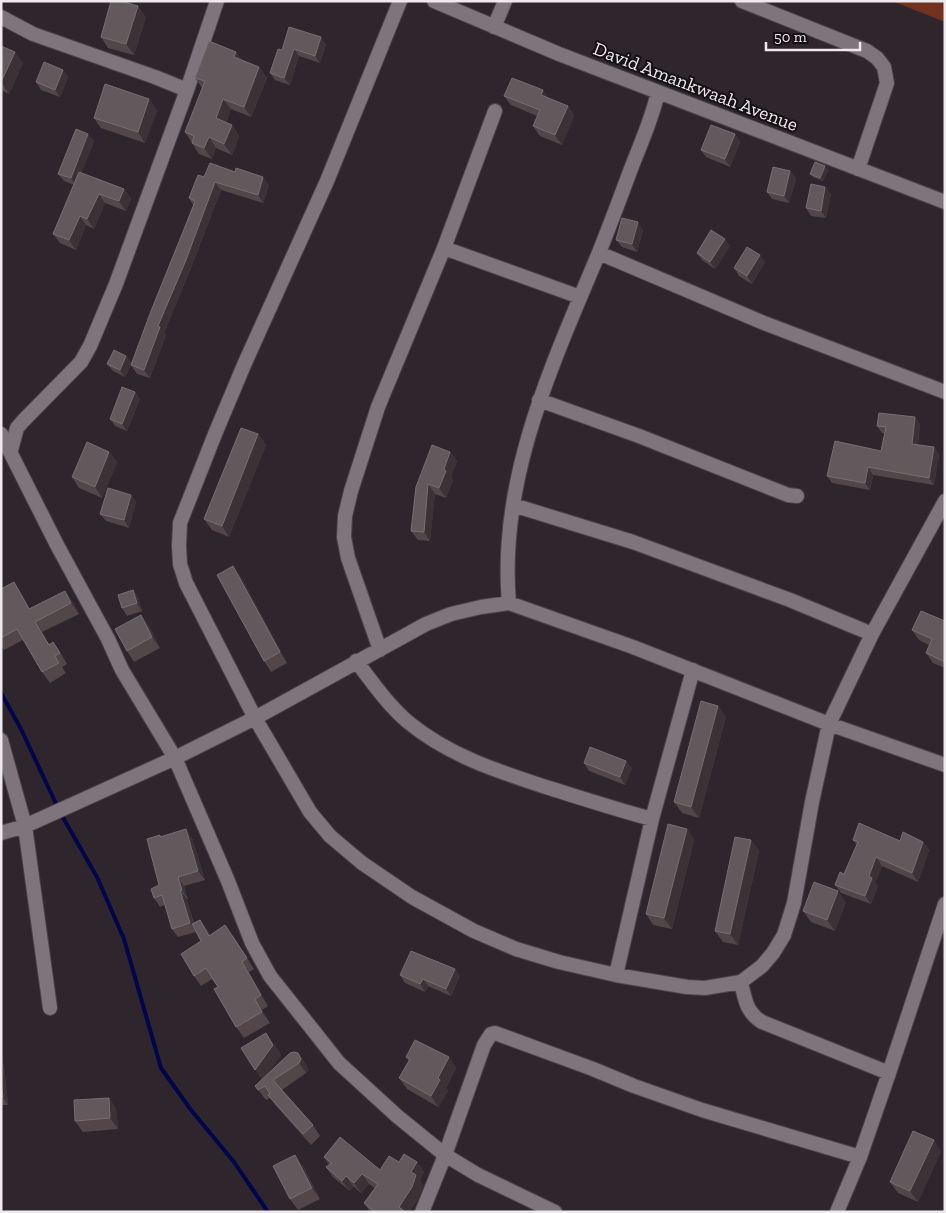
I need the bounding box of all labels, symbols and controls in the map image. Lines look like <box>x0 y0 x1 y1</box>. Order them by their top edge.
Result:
scale bar <box>766 20 860 52</box>
text: 50 m <box>774 28 807 46</box>
street label: David Amankwaah Avenue <box>590 37 801 136</box>

